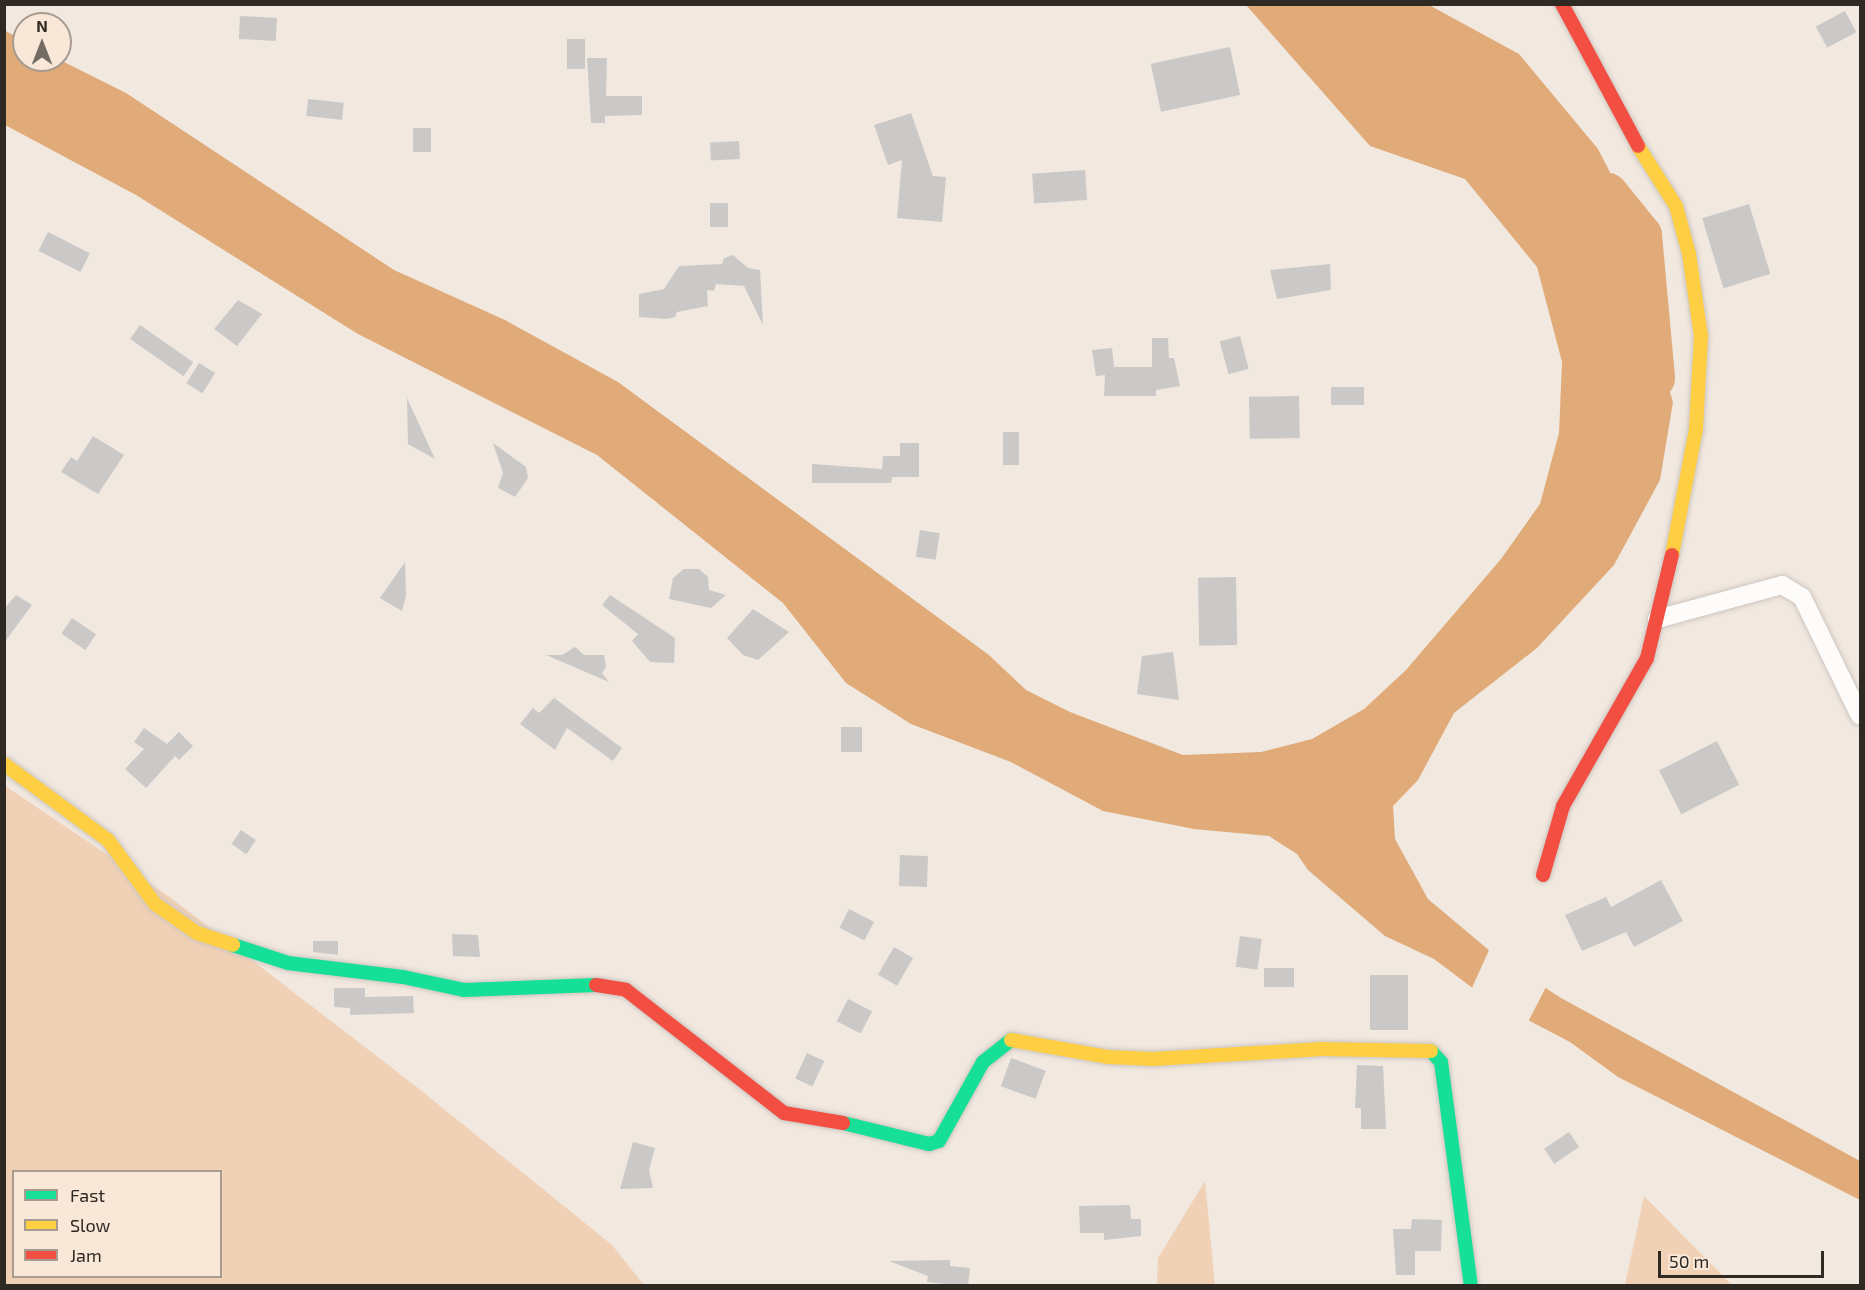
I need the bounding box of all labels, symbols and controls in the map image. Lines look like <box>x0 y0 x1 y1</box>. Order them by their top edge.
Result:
north arrow <box>12 12 72 72</box>
text: N <box>36 16 48 35</box>
legend <box>12 1170 222 1278</box>
text: Fast <box>70 1184 105 1206</box>
text: Slow <box>70 1214 110 1236</box>
scale bar <box>1661 1239 1828 1277</box>
text: Jam <box>70 1244 102 1266</box>
text: 50 m <box>1669 1250 1709 1272</box>

